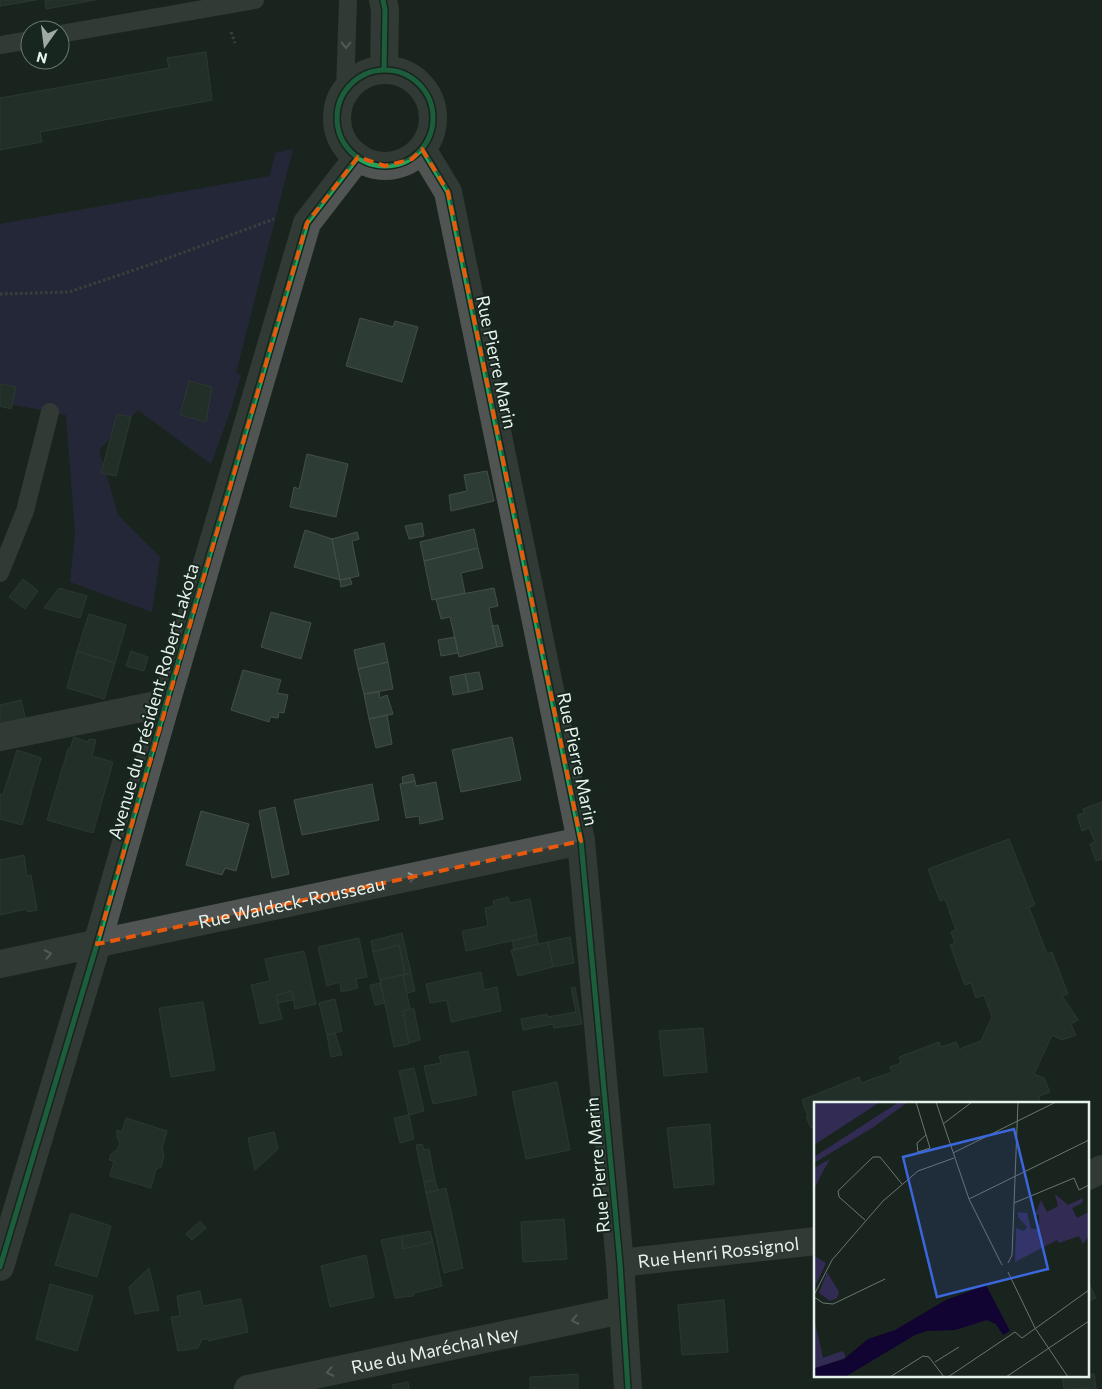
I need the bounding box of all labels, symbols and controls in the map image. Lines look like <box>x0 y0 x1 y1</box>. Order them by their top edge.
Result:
north arrow <box>20 20 70 70</box>
one-way arrow <box>341 42 352 50</box>
text: N <box>35 49 49 68</box>
street label: Rue Pierre Marin <box>472 293 522 431</box>
street label: Avenue du Président Robert Lakota <box>103 561 203 841</box>
street label: Rue Pierre Marin <box>553 690 603 828</box>
street label: Rue Waldeck-Rousseau <box>196 872 387 933</box>
one-way arrow <box>408 872 416 882</box>
one-way arrow <box>43 949 52 960</box>
street label: Rue Pierre Marin <box>580 1096 614 1234</box>
inset map <box>814 1102 1090 1376</box>
street label: Rue Henri Rossignol <box>637 1232 800 1272</box>
one-way arrow <box>570 1314 579 1325</box>
street label: Rue du Maréchal Ney <box>349 1321 521 1378</box>
one-way arrow <box>326 1366 334 1376</box>

